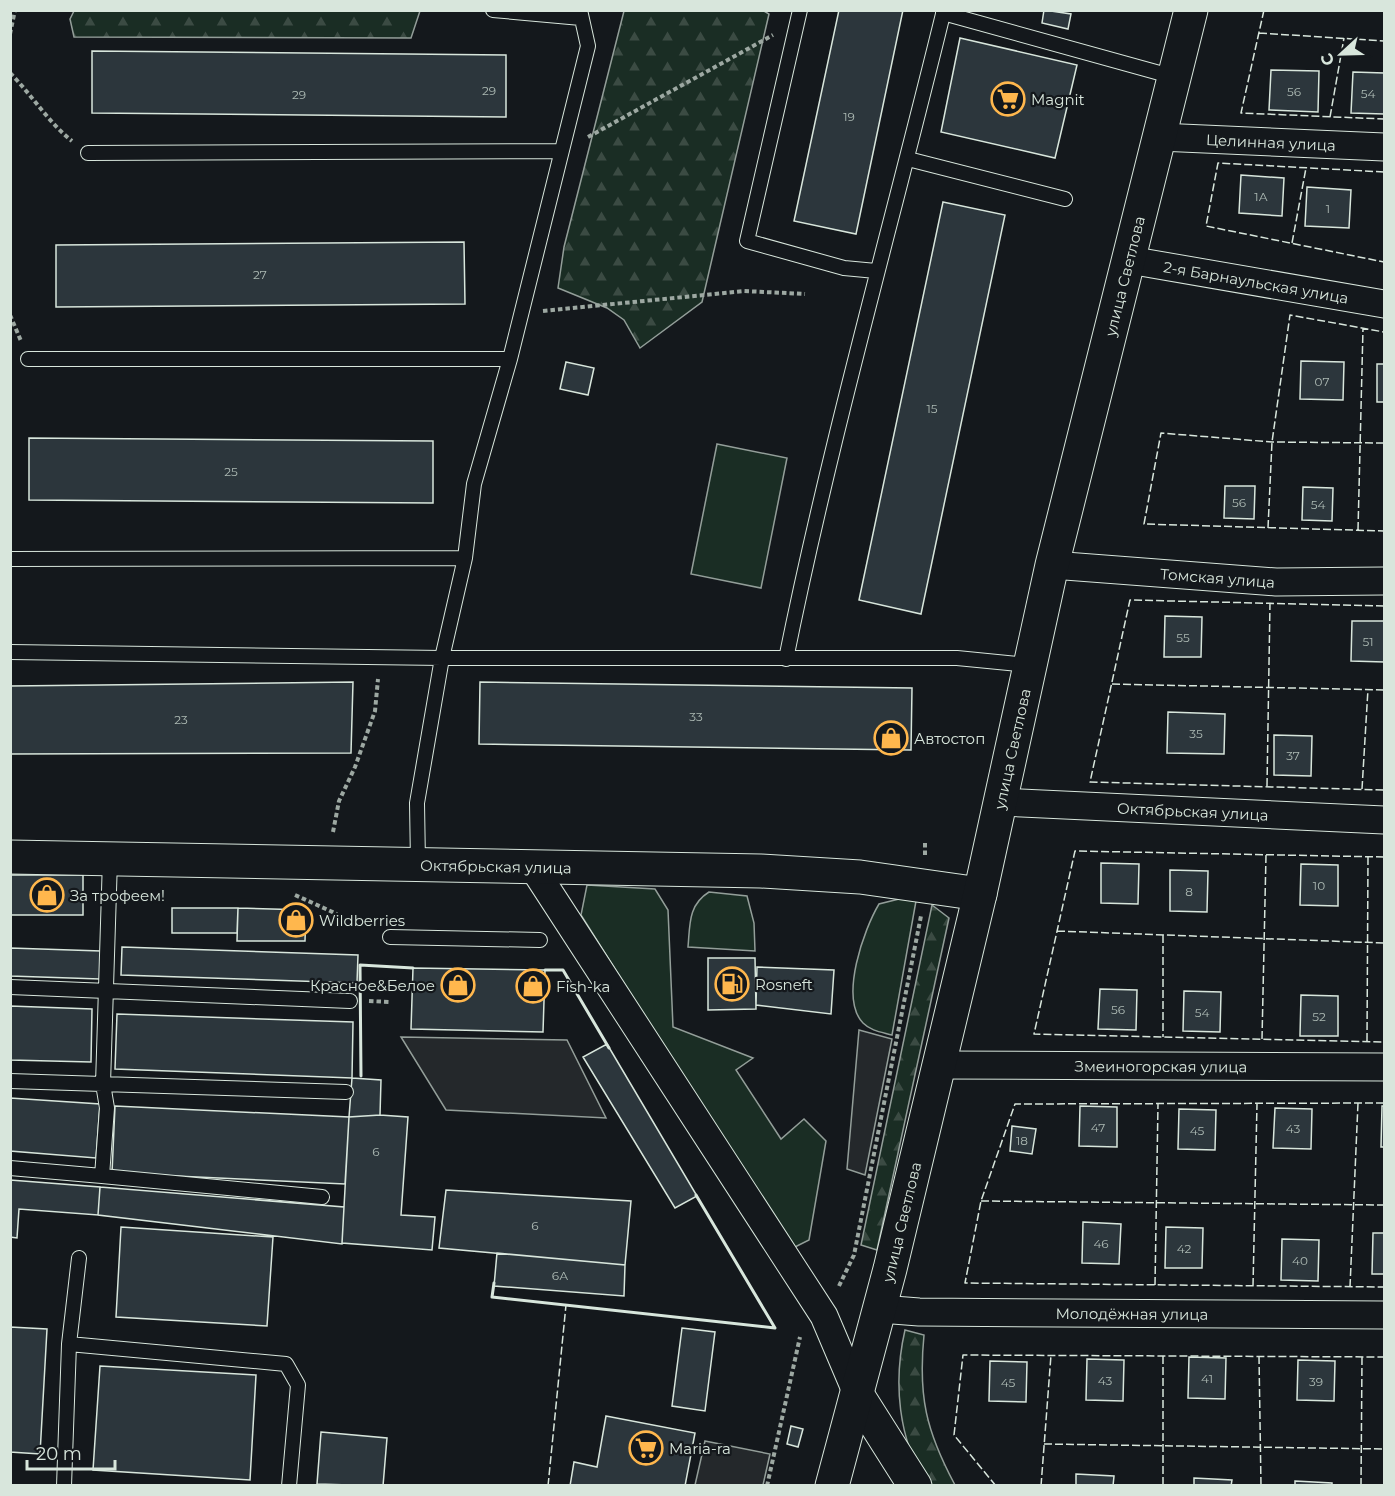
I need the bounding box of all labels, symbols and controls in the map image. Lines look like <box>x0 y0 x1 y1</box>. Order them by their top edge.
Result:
north arrow <box>1311 24 1371 84</box>
text: С <box>1316 50 1339 68</box>
supermarket icon: Magnit <box>990 81 1026 117</box>
house number: 29 <box>482 83 496 98</box>
house number: 56 <box>1287 84 1301 99</box>
house number: 54 <box>1361 86 1375 101</box>
house number: 29 <box>292 87 306 102</box>
place label: Magnit <box>1031 90 1085 109</box>
house number: 19 <box>843 109 855 124</box>
street label: Целинная улица <box>1206 130 1336 154</box>
house number: 1А <box>1254 189 1268 204</box>
house number: 1 <box>1326 201 1330 216</box>
street label: улица Светлова <box>1100 214 1149 339</box>
street label: 2-я Барнаульская улица <box>1162 257 1350 307</box>
house number: 27 <box>253 267 267 282</box>
house number: 07 <box>1315 374 1329 389</box>
house number: 15 <box>926 401 938 416</box>
house number: 25 <box>224 464 238 479</box>
house number: 56 <box>1232 495 1246 510</box>
house number: 54 <box>1311 497 1325 512</box>
street label: Томская улица <box>1159 564 1276 591</box>
house number: 55 <box>1176 630 1190 645</box>
house number: 51 <box>1362 634 1374 649</box>
street label: улица Светлова <box>989 687 1034 812</box>
house number: 33 <box>689 709 703 724</box>
house number: 23 <box>174 712 188 727</box>
shop icon: Автостоп <box>873 720 909 756</box>
house number: 35 <box>1189 726 1203 741</box>
place label: Автостоп <box>914 729 985 748</box>
house number: 37 <box>1286 748 1300 763</box>
street label: Октябрьская улица <box>1117 798 1269 824</box>
street label: Октябрьская улица <box>420 855 572 877</box>
shop icon: За трофеем! <box>29 877 65 913</box>
house number: 10 <box>1313 878 1325 893</box>
house number: 8 <box>1185 884 1193 899</box>
place label: За трофеем! <box>70 886 165 905</box>
shop icon: Wildberries <box>278 902 314 938</box>
place label: Wildberries <box>319 911 405 930</box>
fuel station icon: Rosneft <box>714 966 750 1002</box>
shop icon: Красное&Белое <box>440 967 476 1003</box>
shop icon: Fish-ka <box>515 968 551 1004</box>
place label: Rosneft <box>755 975 813 994</box>
place label: Красное&Белое <box>310 976 435 995</box>
place label: Fish-ka <box>556 977 610 996</box>
house number: 56 <box>1111 1002 1125 1017</box>
house number: 54 <box>1195 1005 1209 1020</box>
house number: 52 <box>1312 1009 1326 1024</box>
street label: Змеиногорская улица <box>1075 1056 1247 1076</box>
house number: 47 <box>1091 1120 1105 1135</box>
house number: 43 <box>1286 1121 1300 1136</box>
house number: 45 <box>1190 1123 1205 1138</box>
house number: 18 <box>1016 1133 1028 1148</box>
house number: 6 <box>372 1144 380 1159</box>
street label: улица Светлова <box>877 1160 925 1285</box>
house number: 6 <box>531 1218 539 1233</box>
house number: 46 <box>1093 1236 1109 1251</box>
house number: 42 <box>1177 1241 1192 1256</box>
house number: 40 <box>1292 1253 1308 1268</box>
house number: 6А <box>552 1268 568 1283</box>
street label: Молодёжная улица <box>1055 1303 1208 1323</box>
house number: 41 <box>1201 1371 1213 1386</box>
house number: 43 <box>1098 1373 1112 1388</box>
house number: 39 <box>1309 1374 1323 1389</box>
house number: 45 <box>1001 1375 1016 1390</box>
supermarket icon: Maria-ra <box>628 1430 664 1466</box>
scale bar <box>27 1433 116 1471</box>
place label: Maria-ra <box>669 1439 731 1458</box>
text: 20 m <box>36 1443 82 1465</box>

